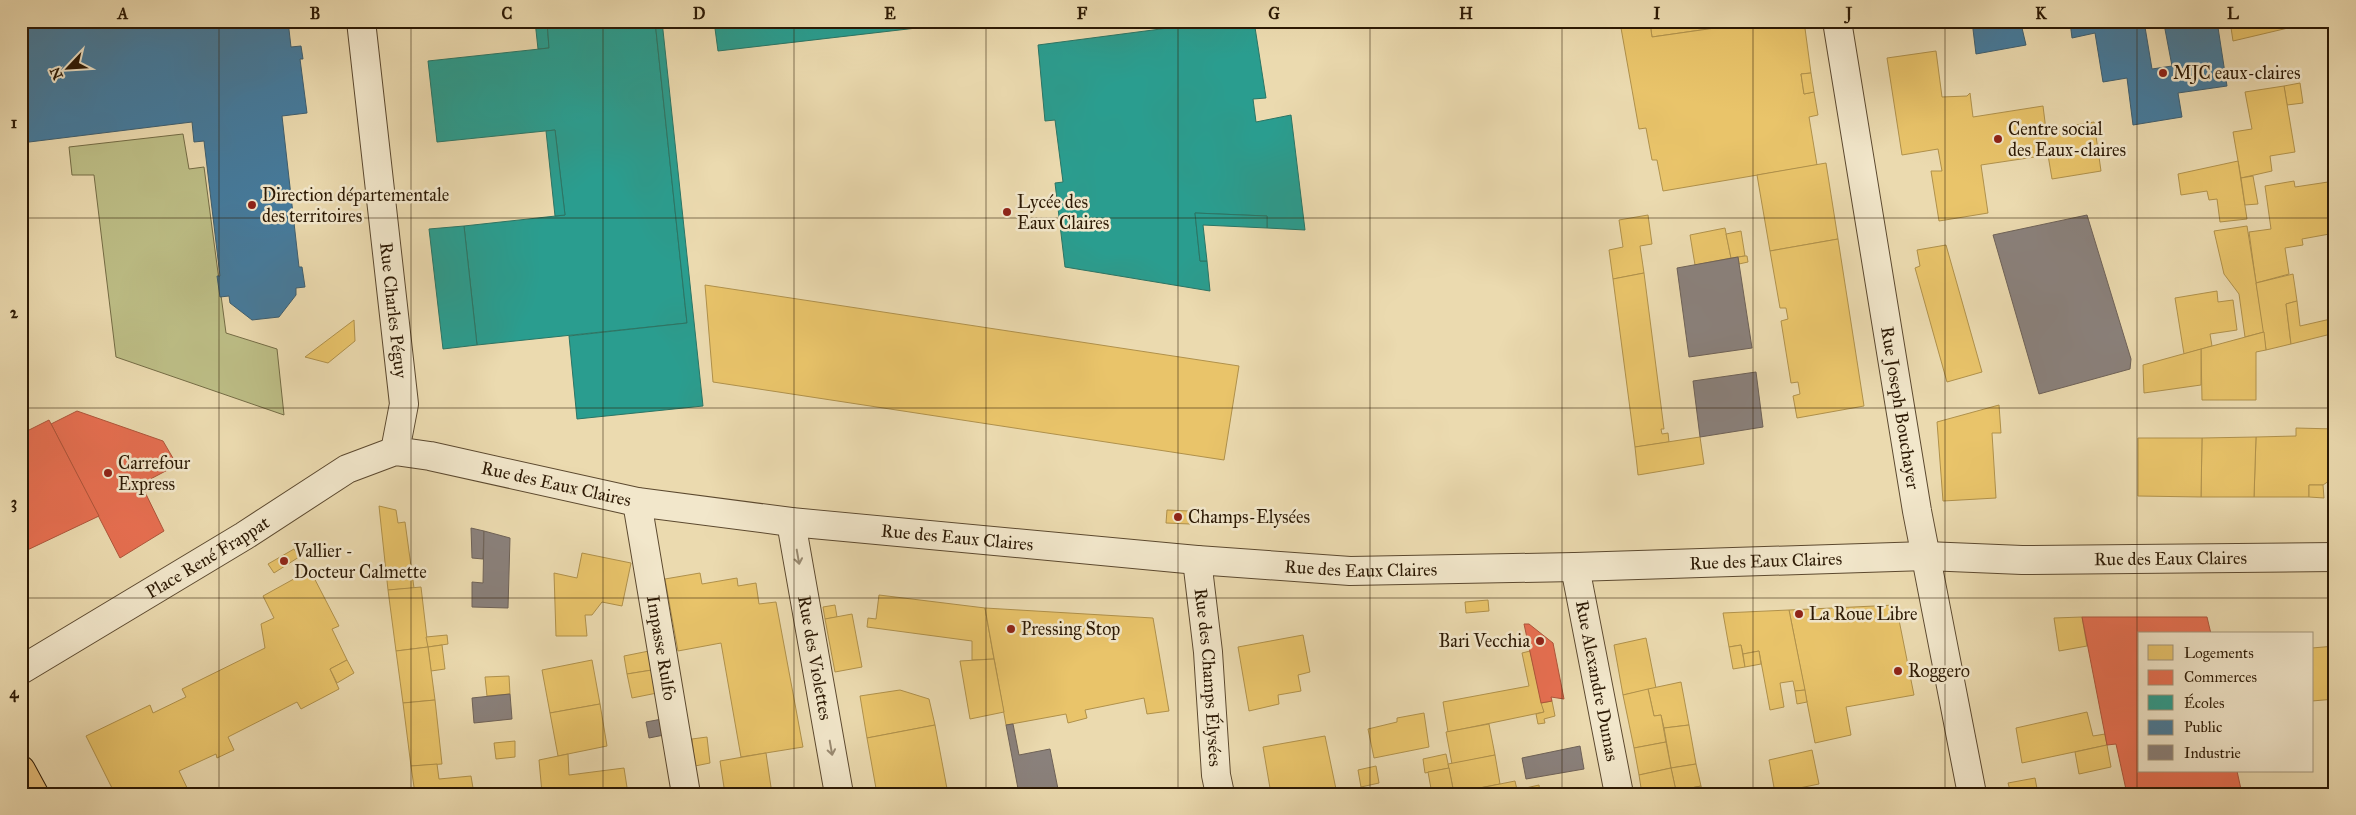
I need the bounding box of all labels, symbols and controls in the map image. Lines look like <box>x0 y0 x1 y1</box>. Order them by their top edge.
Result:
text: A <box>117 4 129 23</box>
text: B <box>310 4 320 23</box>
text: C <box>502 4 513 23</box>
text: D <box>693 4 706 23</box>
text: E <box>884 4 896 23</box>
text: F <box>1077 4 1088 23</box>
text: G <box>1268 4 1280 23</box>
text: H <box>1459 4 1473 23</box>
text: I <box>1654 4 1661 23</box>
text: J <box>1844 4 1853 24</box>
text: K <box>2035 4 2047 23</box>
text: L <box>2227 4 2239 23</box>
north arrow <box>42 42 92 92</box>
place label: MJC eaux-claires <box>2173 62 2301 85</box>
text: N <box>46 64 67 82</box>
marker: MJC eaux-claires <box>2157 67 2169 79</box>
text: 1 <box>11 113 18 132</box>
place label: Centre social des Eaux-claires <box>2008 118 2126 161</box>
marker: Centre social des Eaux-claires <box>1992 133 2004 145</box>
place label: Direction départementale des territoires <box>262 184 449 227</box>
place label: Lycée des Eaux Claires <box>1017 191 1109 234</box>
marker: Direction départementale des territoires <box>246 199 258 211</box>
marker: Lycée des Eaux Claires <box>1001 206 1013 218</box>
street label: Rue Charles Péguy <box>375 241 412 380</box>
text: 2 <box>10 303 19 322</box>
street label: Rue Joseph Bouchayer <box>1876 325 1924 491</box>
place label: Carrefour Express <box>118 452 190 495</box>
street label: Rue des Eaux Claires <box>479 457 633 511</box>
marker: Carrefour Express <box>102 467 114 479</box>
text: 3 <box>11 493 17 513</box>
place label: Champs-Elysées <box>1188 506 1310 528</box>
street label: Place René Frappat <box>142 511 274 603</box>
marker: Champs-Elysées <box>1172 511 1184 523</box>
street label: Rue des Eaux Claires <box>880 519 1034 556</box>
place label: Vallier - Docteur Calmette <box>293 540 427 583</box>
street label: Rue des Eaux Claires <box>2094 547 2247 570</box>
street label: Rue des Eaux Claires <box>1689 548 1842 574</box>
one-way arrow <box>793 549 803 565</box>
marker: Vallier - Docteur Calmette <box>278 555 290 567</box>
street label: Rue des Eaux Claires <box>1284 555 1437 582</box>
street label: Rue des Champs Élysées <box>1189 587 1226 767</box>
street label: Impasse Rulfo <box>642 594 681 702</box>
street label: Rue des Violettes <box>793 594 837 722</box>
street label: Rue Alexandre Dumas <box>1571 599 1623 763</box>
place label: La Roue Libre <box>1809 603 1917 625</box>
marker: La Roue Libre <box>1793 608 1805 620</box>
place label: Pressing Stop <box>1021 618 1120 641</box>
marker: Pressing Stop <box>1005 623 1017 635</box>
place label: Bari Vecchia <box>1438 630 1530 652</box>
legend <box>2138 632 2314 772</box>
marker: Bari Vecchia <box>1534 635 1546 647</box>
text: Logements <box>2184 644 2254 662</box>
place label: Roggero <box>1908 660 1970 683</box>
marker: Roggero <box>1892 665 1904 677</box>
text: Commerces <box>2184 668 2257 686</box>
text: 4 <box>10 683 20 703</box>
text: Écoles <box>2184 693 2224 712</box>
text: Public <box>2184 718 2222 736</box>
one-way arrow <box>827 739 837 755</box>
text: Industrie <box>2184 744 2241 762</box>

